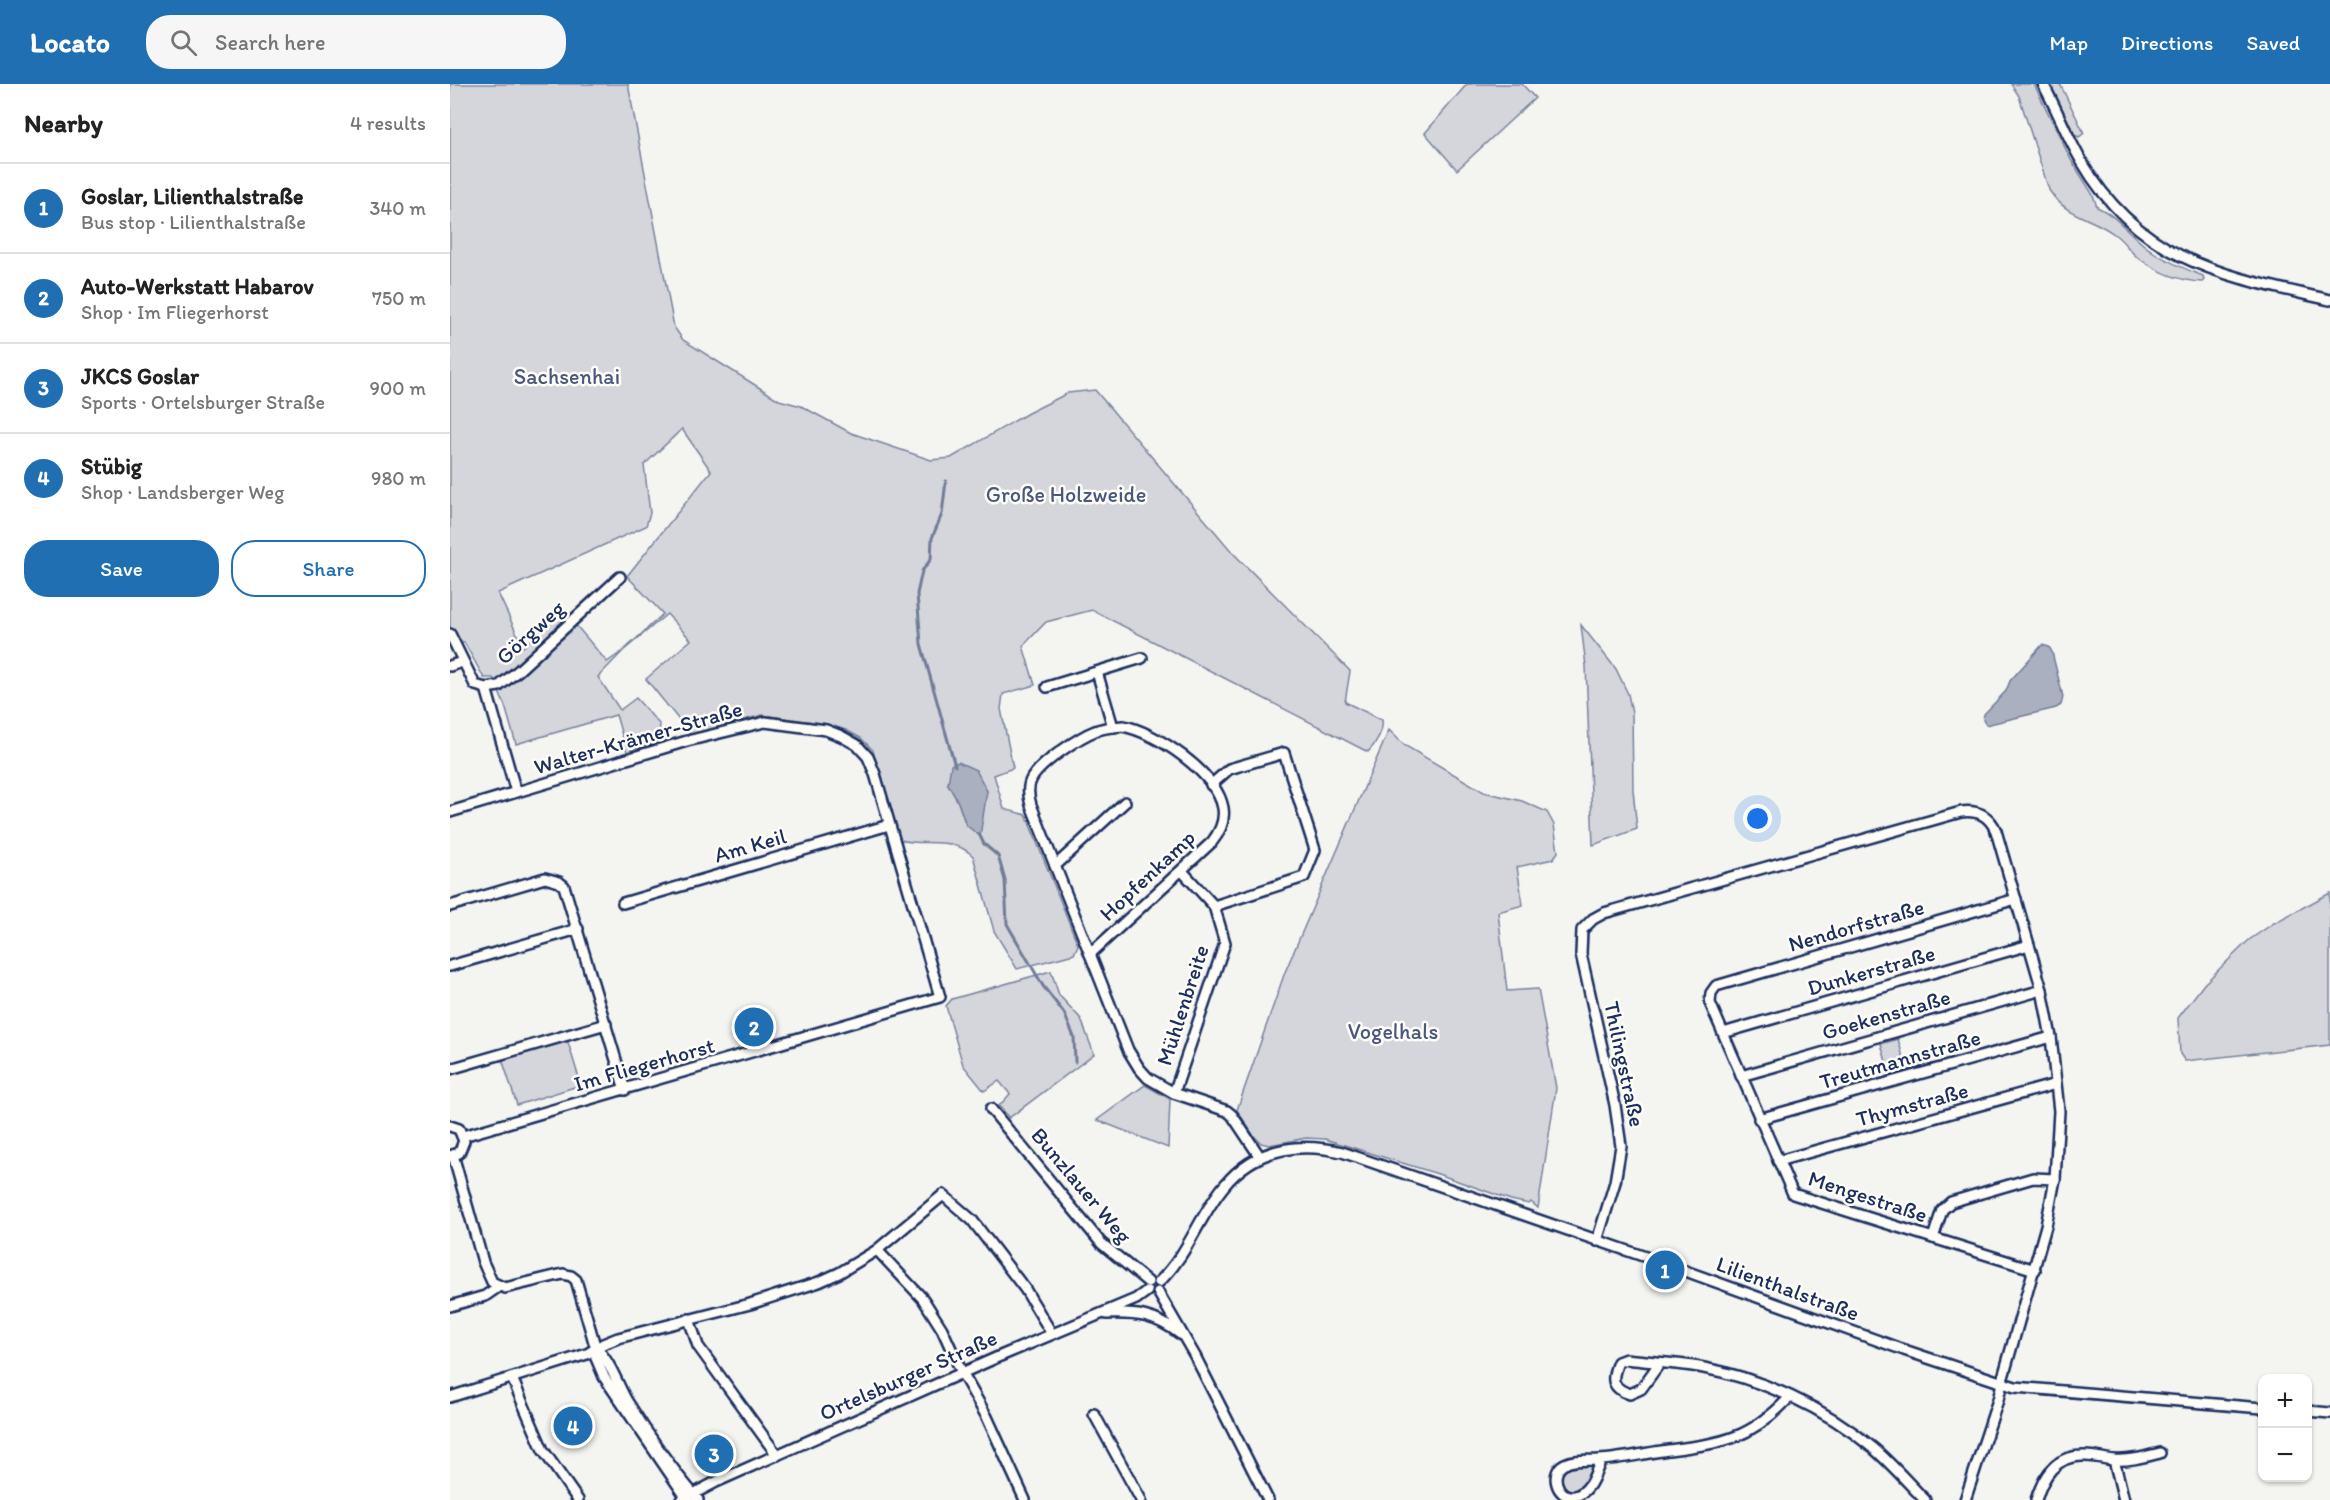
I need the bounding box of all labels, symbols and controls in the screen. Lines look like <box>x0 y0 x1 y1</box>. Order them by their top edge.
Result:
search box <box>146 15 566 69</box>
text: Locato <box>30 25 110 59</box>
icon: search <box>167 26 200 59</box>
text: Search here <box>215 29 325 56</box>
text: Map <box>2050 30 2088 55</box>
text: Directions <box>2121 30 2213 55</box>
text: Saved <box>2246 30 2300 55</box>
text: Nearby <box>24 107 103 139</box>
text: 4 results <box>350 111 426 135</box>
text: Goslar, Lilienthalstraße <box>81 183 304 210</box>
text: 1 <box>39 196 48 220</box>
text: 340 m <box>369 196 426 220</box>
text: Bus stop · Lilienthalstraße <box>81 210 306 234</box>
text: Auto-Werkstatt Habarov <box>81 273 314 300</box>
text: 2 <box>38 286 49 310</box>
text: 750 m <box>372 286 426 310</box>
text: Shop · Im Fliegerhorst <box>81 300 269 324</box>
text: JKCS Goslar <box>81 363 199 390</box>
park label: Sachsenhai <box>514 363 620 390</box>
text: 3 <box>38 376 49 400</box>
text: 900 m <box>370 376 426 400</box>
text: Sports · Ortelsburger Straße <box>81 390 325 414</box>
text: Stübig <box>81 453 142 480</box>
text: 4 <box>37 466 50 490</box>
text: 980 m <box>371 466 426 490</box>
text: Shop · Landsberger Weg <box>81 480 284 504</box>
park label: Große Holzweide <box>986 481 1146 508</box>
button: Save <box>24 540 219 597</box>
button: Share <box>231 540 426 597</box>
street label: Görgweg <box>490 594 571 670</box>
street label: Walter-Krämer-Straße <box>531 695 745 780</box>
your location <box>1743 804 1772 833</box>
street label: Am Keil <box>711 822 789 869</box>
street label: Hopfenkamp <box>1094 824 1201 927</box>
street label: Nendorfstraße <box>1785 893 1927 958</box>
street label: Dunkerstraße <box>1804 939 1938 1002</box>
street label: Mühlenbreite <box>1150 942 1215 1069</box>
street label: Goekenstraße <box>1819 983 1954 1046</box>
street label: Thilingstraße <box>1598 999 1651 1129</box>
pin: 2 <box>734 1004 774 1050</box>
park label: Vogelhals <box>1348 1018 1438 1045</box>
street label: Treutmannstraße <box>1817 1024 1984 1095</box>
street label: Im Fliegerhorst <box>571 1032 718 1097</box>
street label: Thymstraße <box>1853 1077 1971 1132</box>
street label: Bunzlauer Weg <box>1025 1122 1138 1249</box>
street label: Mengestraße <box>1805 1165 1931 1228</box>
pin: 1 <box>1646 1248 1684 1292</box>
street label: Lilienthalstraße <box>1713 1250 1863 1327</box>
street label: Ortelsburger Straße <box>815 1324 1001 1427</box>
map controls <box>2258 1374 2312 1482</box>
button: + <box>2258 1374 2312 1428</box>
pin: 4 <box>554 1404 592 1448</box>
button: − <box>2258 1428 2312 1482</box>
pin: 3 <box>694 1432 734 1476</box>

